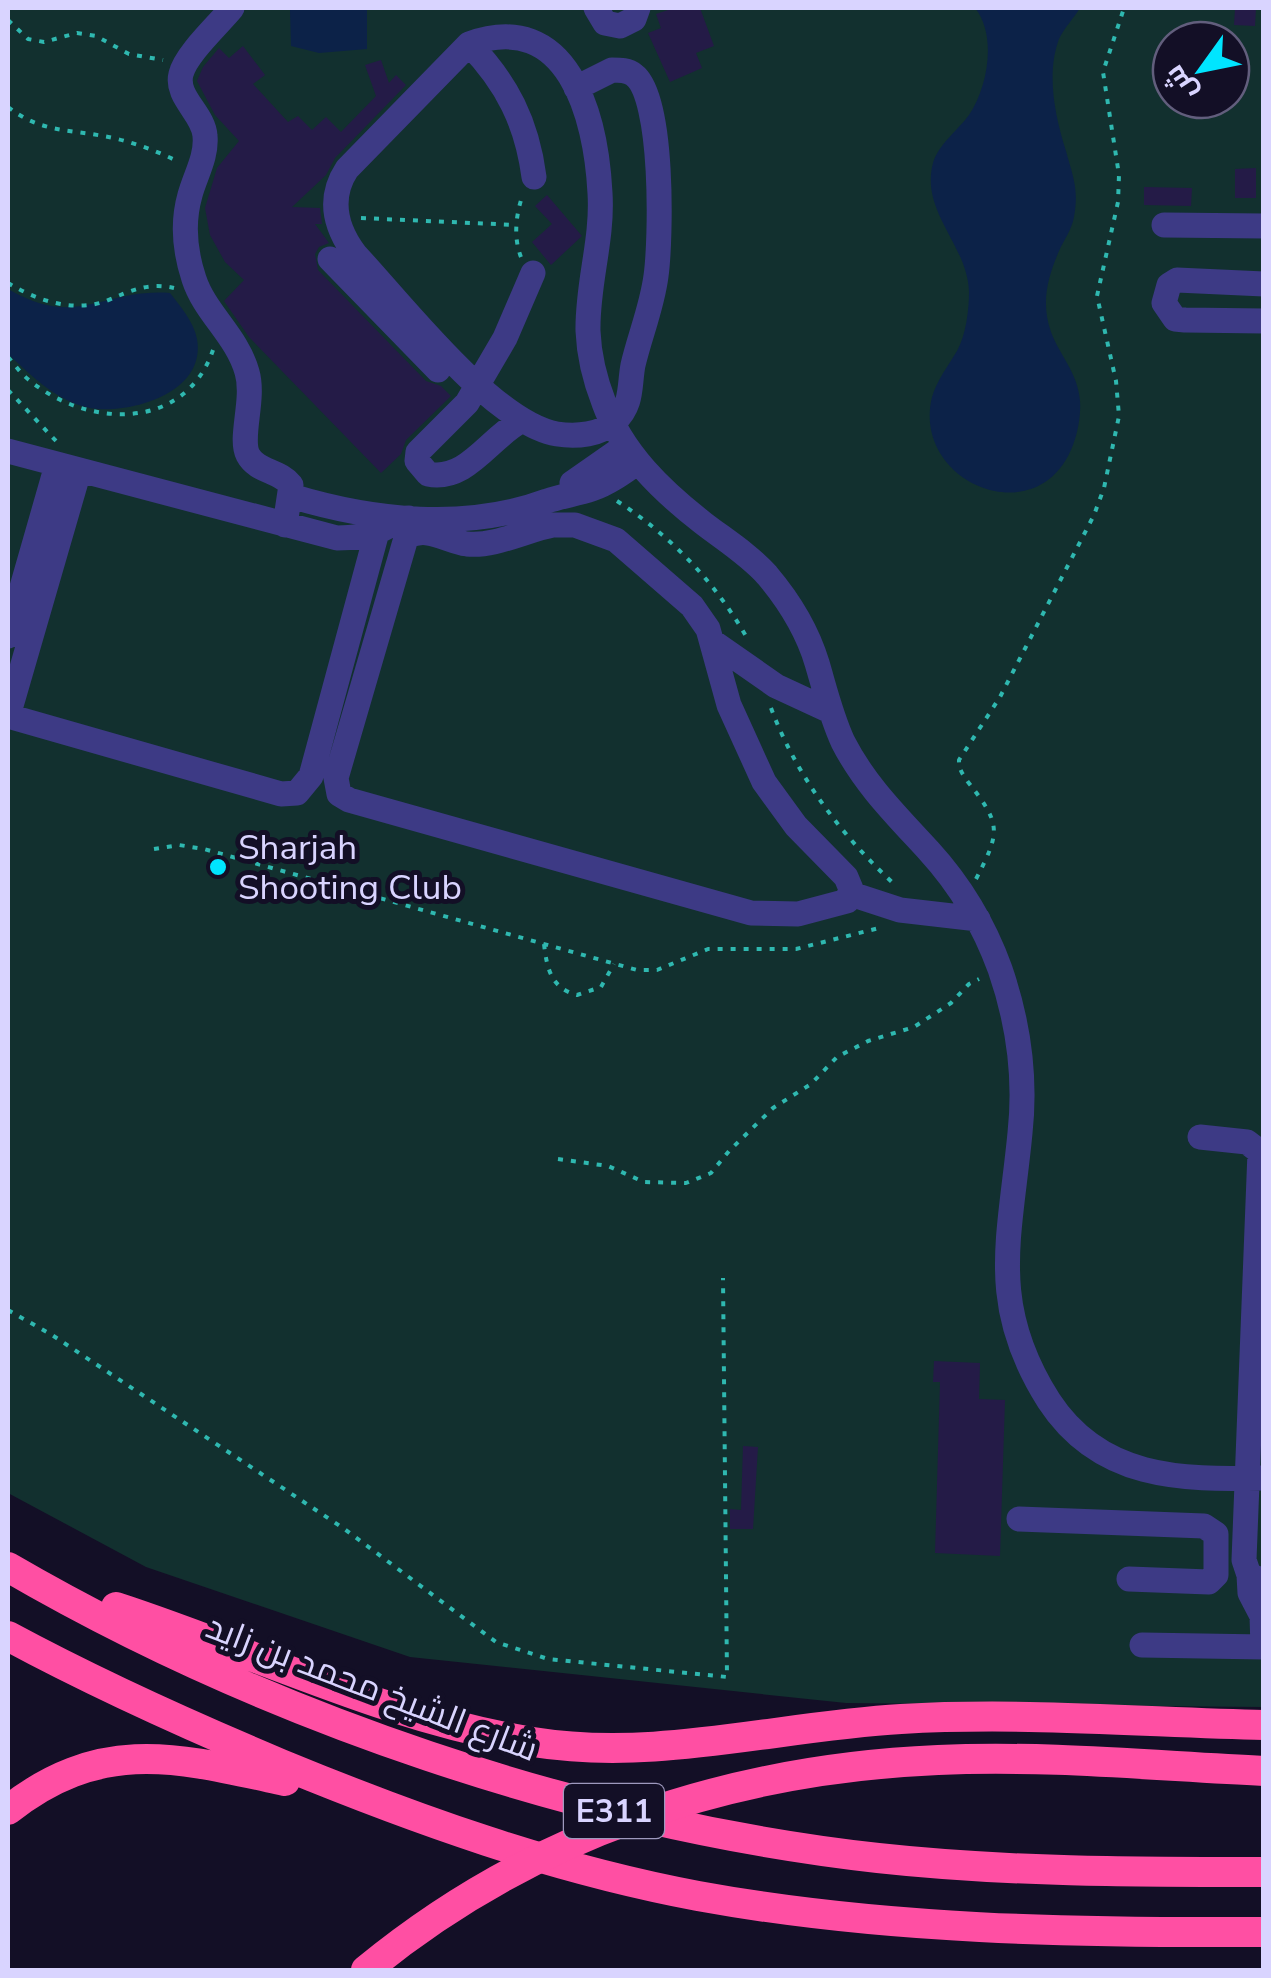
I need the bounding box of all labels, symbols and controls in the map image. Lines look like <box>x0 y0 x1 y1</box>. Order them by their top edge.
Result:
north arrow <box>1151 20 1251 120</box>
text: ش <box>1155 58 1207 108</box>
place label: Sharjah Shooting Club <box>238 824 462 911</box>
marker: Sharjah Shooting Club <box>207 856 229 878</box>
street label: شارع الشيخ محمد بن زايد <box>199 1603 545 1773</box>
road number: E311 <box>564 1784 664 1838</box>

